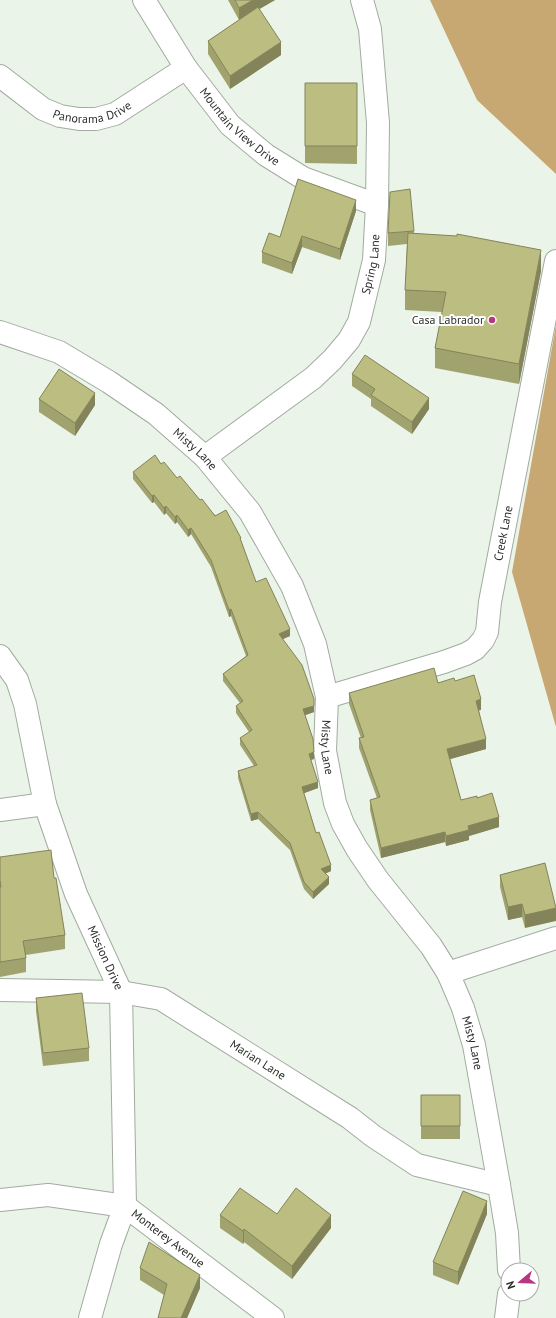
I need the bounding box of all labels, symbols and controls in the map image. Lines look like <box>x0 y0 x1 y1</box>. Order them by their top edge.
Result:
street label: Mountain View Drive <box>197 84 282 169</box>
street label: Panorama Drive <box>51 97 134 126</box>
street label: Spring Lane <box>358 234 382 296</box>
place label: Casa Labrador <box>412 312 484 327</box>
marker: Casa Labrador <box>487 315 497 325</box>
street label: Misty Lane <box>170 425 221 473</box>
street label: Creek Lane <box>490 504 516 562</box>
street label: Misty Lane <box>318 720 337 776</box>
street label: Mission Drive <box>84 923 127 992</box>
street label: Misty Lane <box>459 1014 486 1071</box>
street label: Marian Lane <box>227 1036 289 1083</box>
street label: Monterey Avenue <box>129 1206 208 1271</box>
north arrow <box>500 1262 540 1302</box>
text: N <box>503 1280 518 1291</box>

